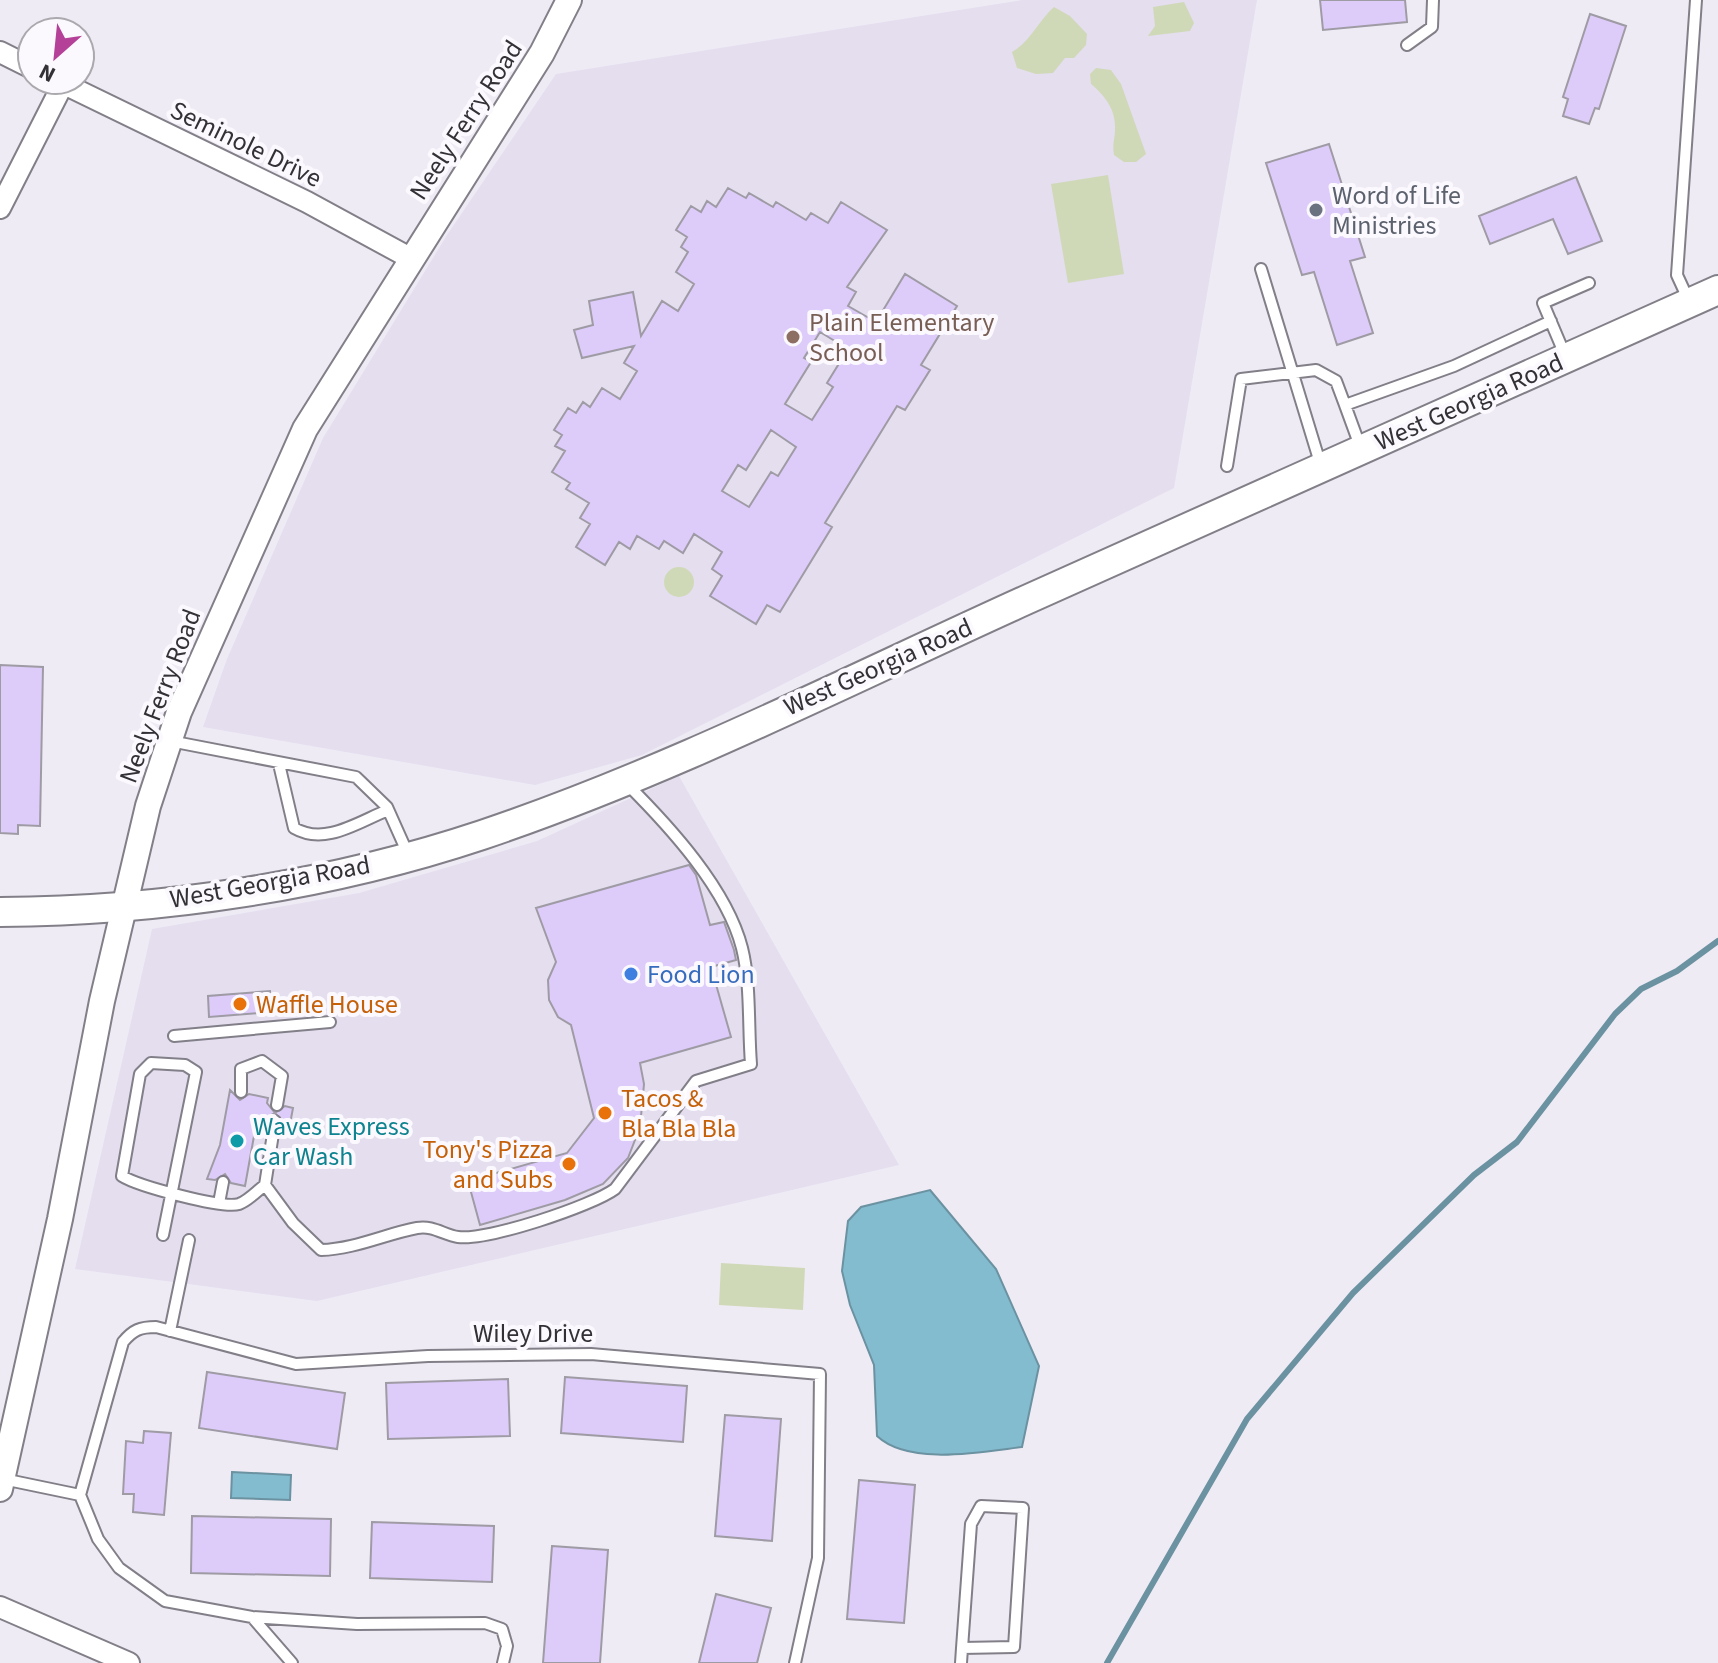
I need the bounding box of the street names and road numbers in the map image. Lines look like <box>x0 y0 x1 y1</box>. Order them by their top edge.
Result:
street label: Neely Ferry Road <box>400 33 532 207</box>
street label: Seminole Drive <box>164 91 328 197</box>
street label: West Georgia Road <box>1369 344 1569 460</box>
street label: Neely Ferry Road <box>110 604 210 788</box>
street label: West Georgia Road <box>778 609 978 725</box>
street label: West Georgia Road <box>167 846 373 918</box>
street label: Wiley Drive <box>473 1315 593 1352</box>

